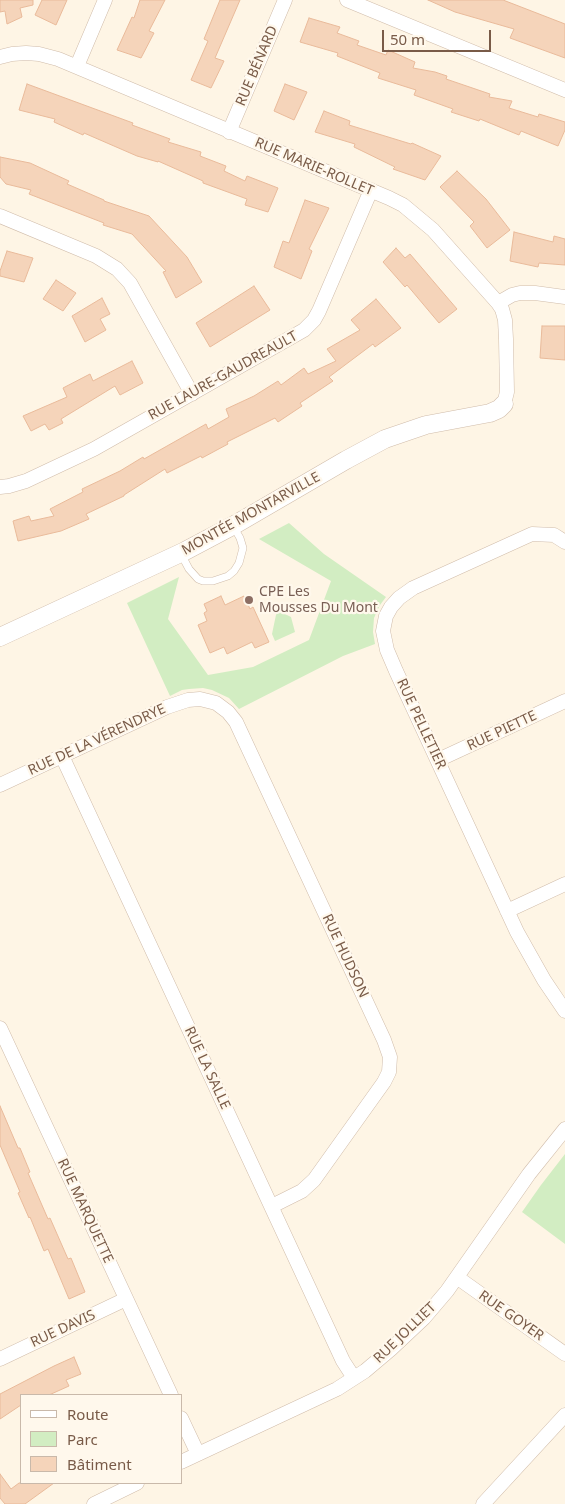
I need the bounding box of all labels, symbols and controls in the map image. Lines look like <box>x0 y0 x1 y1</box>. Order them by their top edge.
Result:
scale bar <box>385 20 494 52</box>
street label: RUE BÉNARD <box>233 23 281 109</box>
text: 50 m <box>390 29 425 49</box>
street label: RUE MARIE-ROLLET <box>252 134 376 200</box>
street label: RUE LAURE-GAUDREAULT <box>145 328 301 424</box>
street label: MONTÉE MONTARVILLE <box>179 469 323 559</box>
place label: CPE Les Mousses Du Mont <box>259 584 378 616</box>
marker: CPE Les Mousses Du Mont <box>243 594 255 606</box>
street label: RUE PELLETIER <box>393 676 449 772</box>
street label: RUE DE LA VÉRENDRYE <box>26 701 168 779</box>
street label: RUE PIETTE <box>464 708 540 754</box>
street label: RUE HUDSON <box>318 911 372 1001</box>
street label: RUE LA SALLE <box>181 1024 233 1112</box>
street label: RUE MARQUETTE <box>53 1156 117 1266</box>
street label: RUE GOYER <box>475 1287 547 1345</box>
street label: RUE JOLLIET <box>370 1299 440 1367</box>
street label: RUE DAVIS <box>28 1307 98 1351</box>
legend <box>20 1394 182 1484</box>
text: Route <box>67 1404 109 1424</box>
text: Parc <box>67 1429 98 1449</box>
text: Bâtiment <box>67 1454 132 1474</box>

